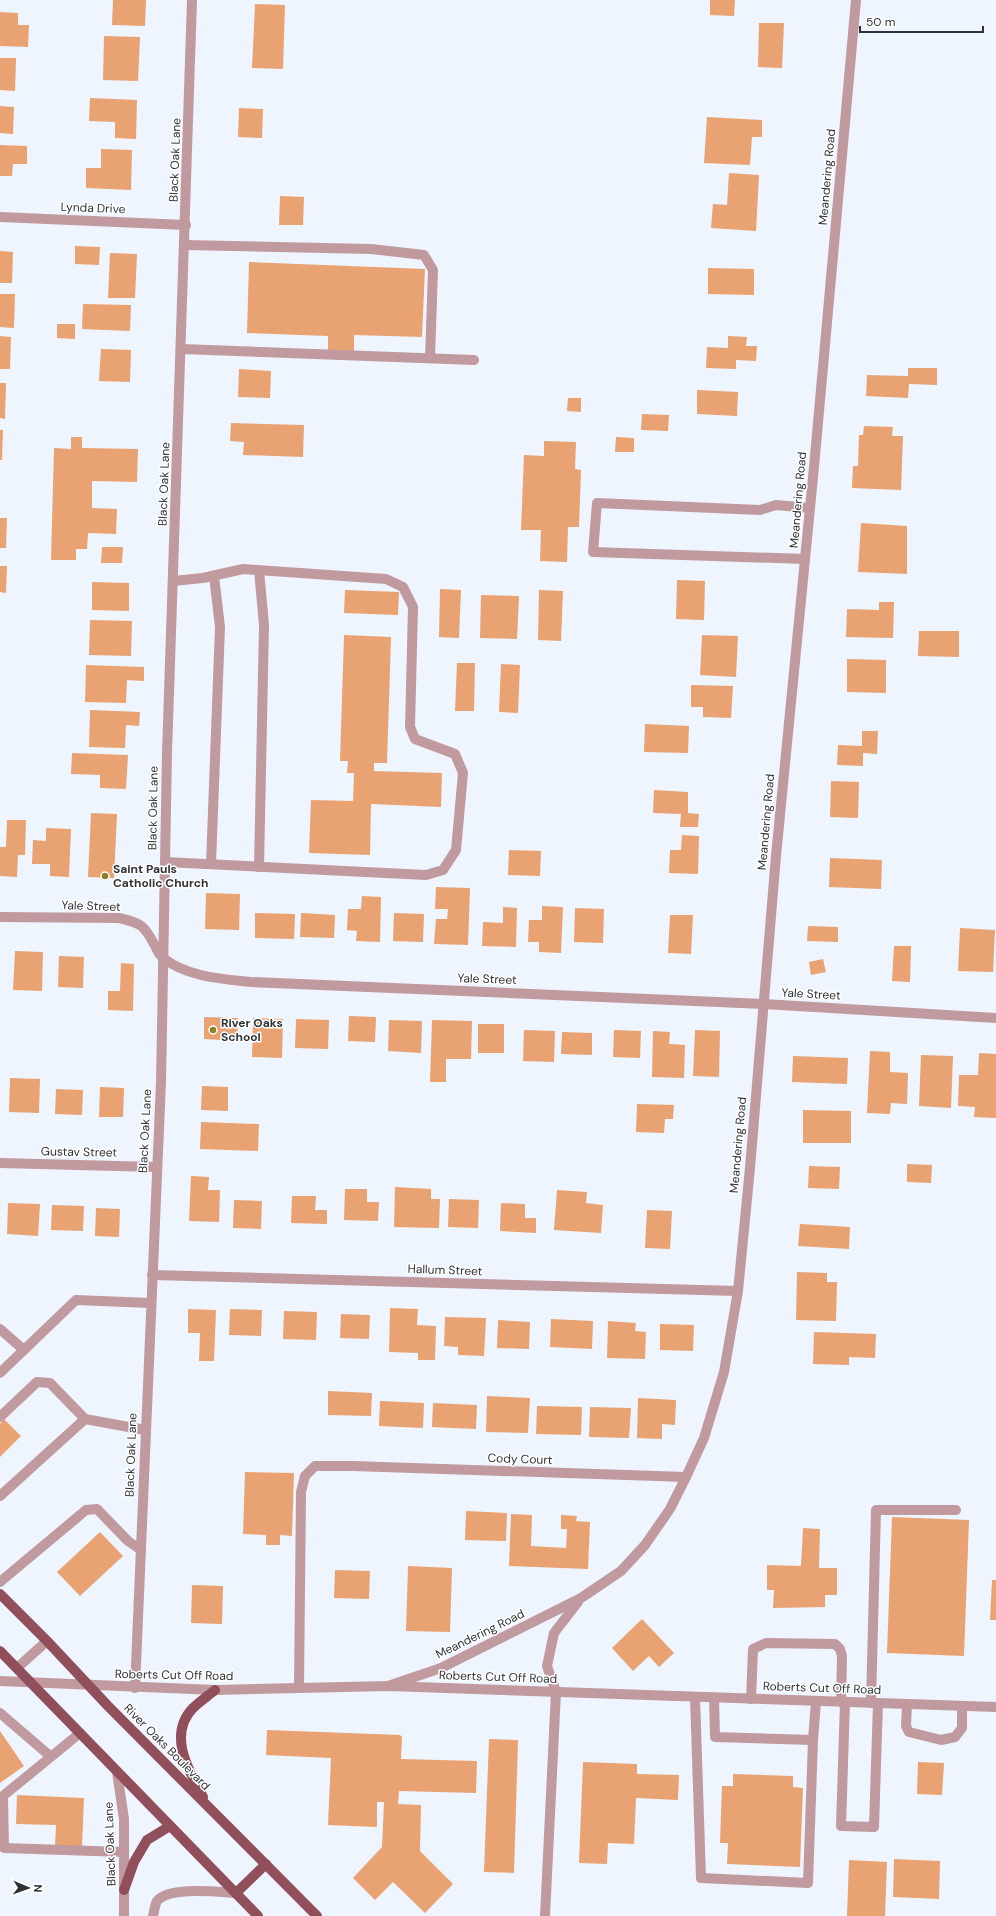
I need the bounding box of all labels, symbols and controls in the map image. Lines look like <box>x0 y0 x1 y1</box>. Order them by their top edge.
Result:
scale bar <box>860 8 983 34</box>
text: 50 m <box>866 14 895 30</box>
street label: Black Oak Lane <box>166 117 184 202</box>
street label: Meandering Road <box>815 128 839 226</box>
street label: Lynda Drive <box>60 199 126 217</box>
street label: Black Oak Lane <box>155 441 173 526</box>
street label: Meandering Road <box>786 451 810 549</box>
street label: Black Oak Lane <box>144 766 162 850</box>
street label: Meandering Road <box>754 773 778 871</box>
place label: Saint Pauls Catholic Church <box>113 861 209 891</box>
marker: Saint Pauls Catholic Church <box>100 871 110 881</box>
street label: Yale Street <box>61 897 121 915</box>
street label: Yale Street <box>457 970 517 988</box>
street label: Yale Street <box>781 984 841 1004</box>
place label: River Oaks School <box>221 1015 283 1045</box>
marker: River Oaks School <box>208 1025 218 1035</box>
street label: Black Oak Lane <box>135 1088 155 1173</box>
street label: Meandering Road <box>726 1096 750 1194</box>
street label: Gustav Street <box>41 1143 118 1161</box>
street label: Hallum Street <box>407 1261 483 1279</box>
street label: Black Oak Lane <box>122 1412 140 1497</box>
street label: Cody Court <box>487 1450 553 1468</box>
street label: Meandering Road <box>433 1606 527 1662</box>
street label: Roberts Cut Off Road <box>115 1666 233 1684</box>
street label: Roberts Cut Off Road <box>438 1667 558 1687</box>
street label: Roberts Cut Off Road <box>762 1678 882 1698</box>
street label: River Oaks Boulevard <box>120 1700 214 1794</box>
street label: Black Oak Lane <box>101 1801 119 1886</box>
north arrow <box>8 1868 48 1908</box>
text: N <box>31 1884 45 1893</box>

